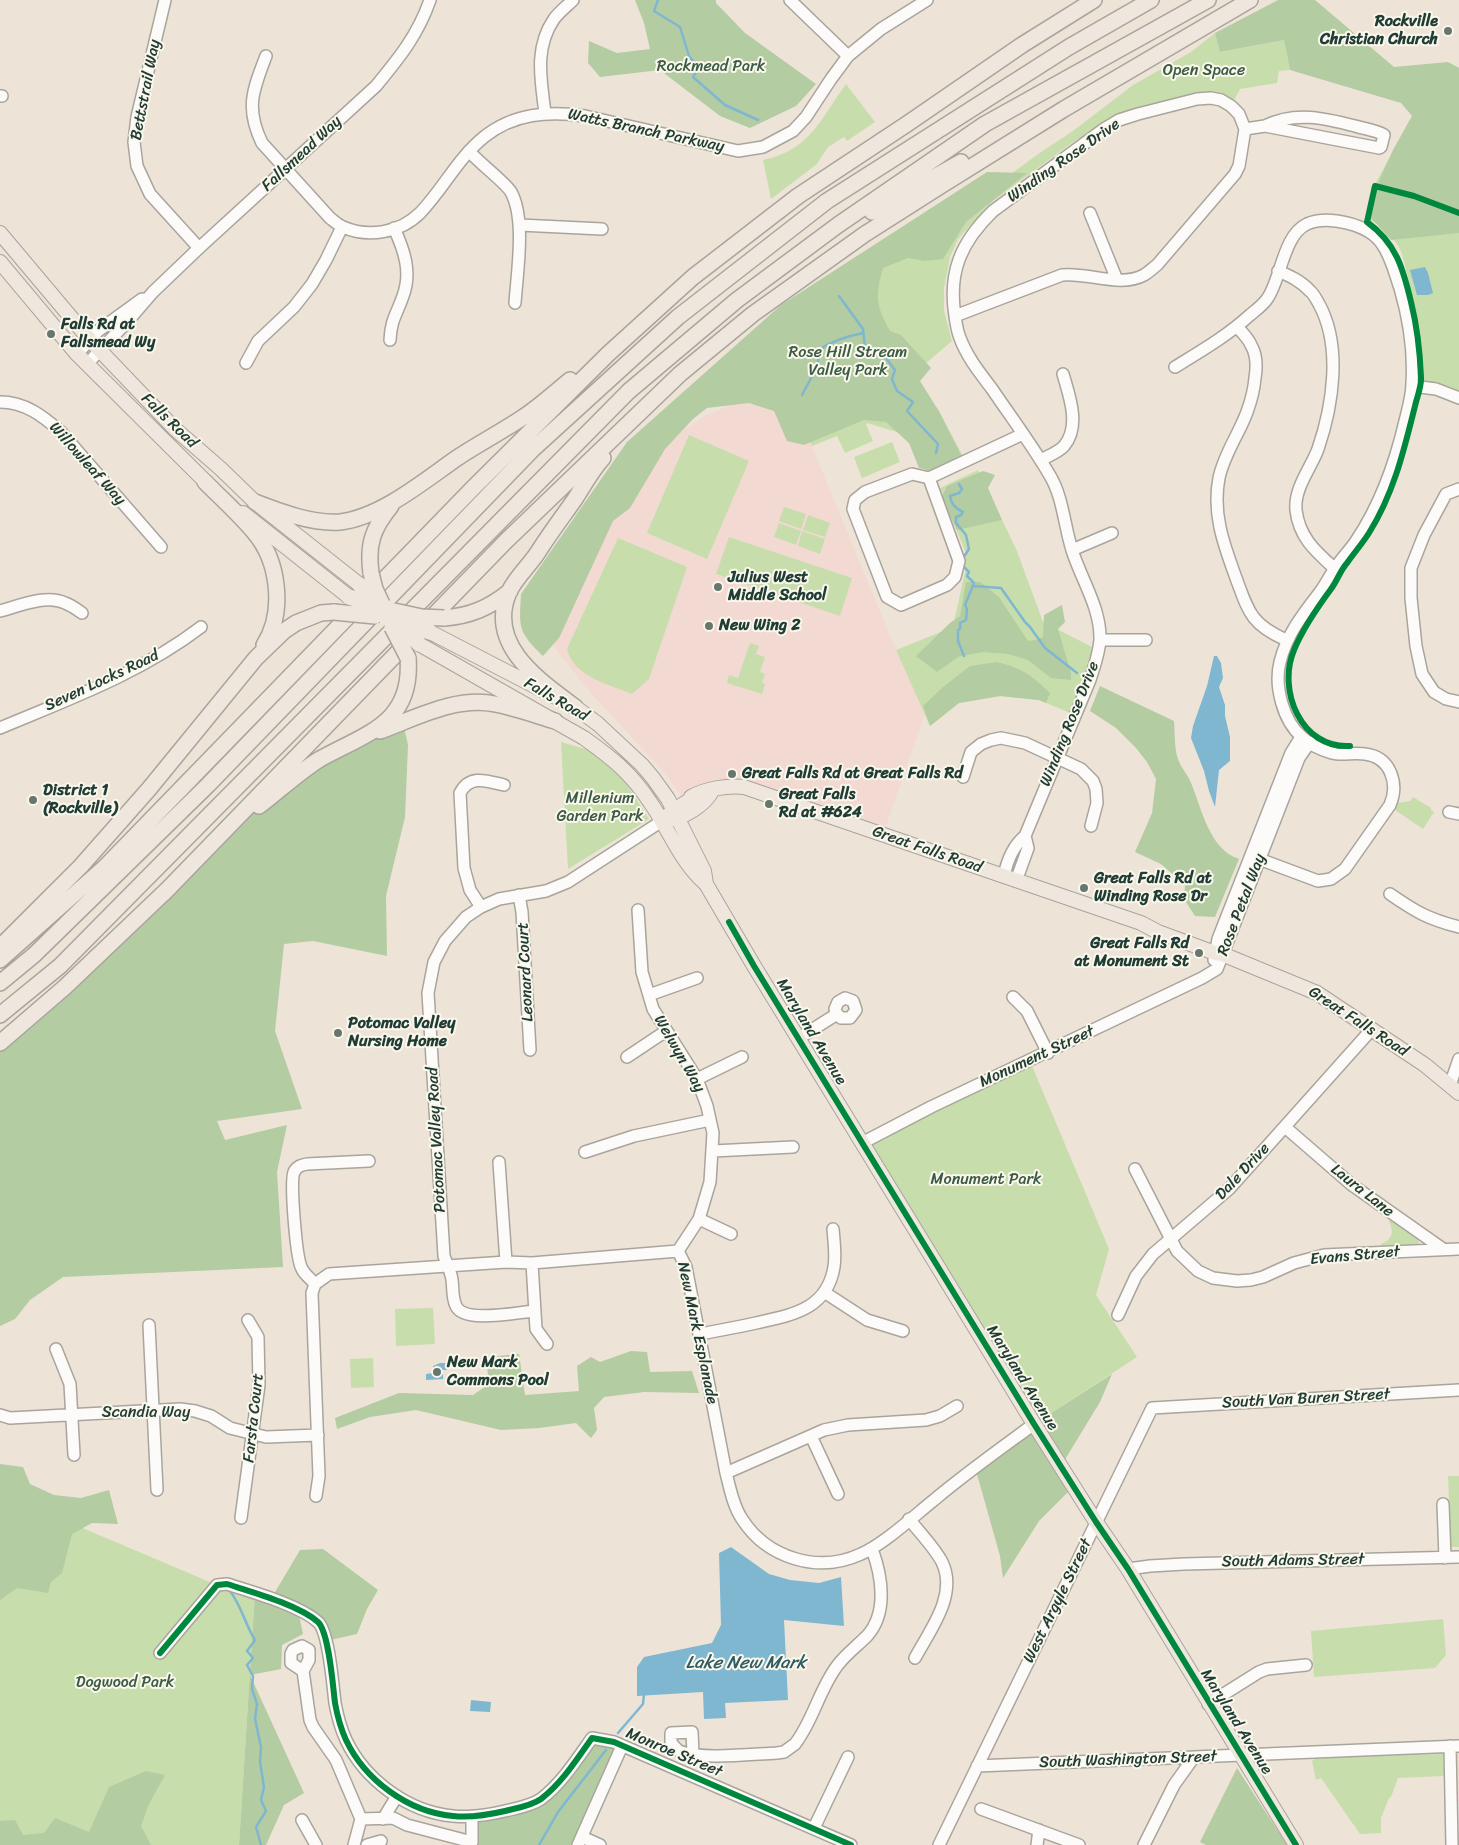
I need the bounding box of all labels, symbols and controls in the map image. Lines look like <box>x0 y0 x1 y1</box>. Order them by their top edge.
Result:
place label: Rockville Christian Church <box>1320 12 1438 50</box>
marker: Rockville Christian Church <box>1442 25 1454 37</box>
street label: Bettstrail Way <box>127 38 165 142</box>
park label: Rockmead Park <box>657 57 765 77</box>
park label: Open Space <box>1163 61 1245 81</box>
street label: Watts Branch Parkway <box>566 105 726 157</box>
street label: Fallsmead Way <box>258 112 346 196</box>
street label: Winding Rose Drive <box>1004 115 1124 207</box>
place label: Falls Rd at Fallsmead Wy <box>61 315 155 353</box>
marker: Falls Rd at Fallsmead Wy <box>45 328 57 340</box>
park label: Rose Hill Stream Valley Park <box>789 343 907 381</box>
street label: Falls Road <box>137 389 201 453</box>
street label: Willowleaf Way <box>45 419 129 509</box>
place label: Julius West Middle School <box>728 568 827 606</box>
marker: Julius West Middle School <box>712 581 724 593</box>
place label: New Wing 2 <box>719 616 800 636</box>
marker: New Wing 2 <box>703 620 715 632</box>
street label: Seven Locks Road <box>42 646 162 716</box>
street label: Winding Rose Drive <box>1036 659 1104 789</box>
street label: Falls Road <box>521 674 591 726</box>
place label: Great Falls Rd at Great Falls Rd <box>742 764 963 784</box>
marker: Great Falls Rd at Great Falls Rd <box>726 768 738 780</box>
place label: District 1 (Rockville) <box>43 781 117 819</box>
place label: Great Falls Rd at #624 <box>779 785 862 823</box>
park label: Millenium Garden Park <box>557 789 643 827</box>
marker: District 1 (Rockville) <box>27 794 39 806</box>
marker: Great Falls Rd at #624 <box>763 798 775 810</box>
street label: Great Falls Road <box>870 822 984 878</box>
street label: Rose Petal Way <box>1214 851 1270 959</box>
place label: Great Falls Rd at Winding Rose Dr <box>1094 869 1212 907</box>
marker: Great Falls Rd at Winding Rose Dr <box>1078 882 1090 894</box>
street label: Leonard Court <box>514 922 538 1022</box>
place label: Great Falls Rd at Monument St <box>1075 934 1189 972</box>
marker: Great Falls Rd at Monument St <box>1193 947 1205 959</box>
street label: Maryland Avenue <box>772 975 850 1089</box>
street label: Great Falls Road <box>1305 983 1411 1061</box>
street label: Welwyn Way <box>649 1012 709 1096</box>
place label: Potomac Valley Nursing Home <box>348 1014 455 1052</box>
street label: Monument Street <box>976 1022 1098 1092</box>
marker: Potomac Valley Nursing Home <box>332 1027 344 1039</box>
street label: Potomac Valley Road <box>424 1067 450 1213</box>
street label: Dale Drive <box>1212 1140 1274 1204</box>
street label: Laura Lane <box>1327 1160 1397 1222</box>
park label: Monument Park <box>930 1170 1042 1190</box>
street label: Evans Street <box>1309 1243 1401 1269</box>
street label: New Mark Esplanade <box>673 1260 721 1406</box>
street label: Maryland Avenue <box>982 1322 1062 1434</box>
place label: New Mark Commons Pool <box>447 1353 549 1391</box>
marker: New Mark Commons Pool <box>431 1366 443 1378</box>
street label: Farsta Court <box>240 1372 268 1464</box>
street label: South Van Buren Street <box>1222 1385 1390 1413</box>
street label: Scandia Way <box>102 1403 190 1423</box>
street label: West Argyle Street <box>1020 1536 1096 1666</box>
street label: South Adams Street <box>1221 1550 1365 1572</box>
water label: Lake New Mark <box>686 1652 806 1674</box>
street label: Maryland Avenue <box>1196 1666 1276 1778</box>
park label: Dogwood Park <box>76 1673 174 1693</box>
street label: Monroe Street <box>623 1724 725 1782</box>
street label: South Washington Street <box>1039 1747 1217 1773</box>

